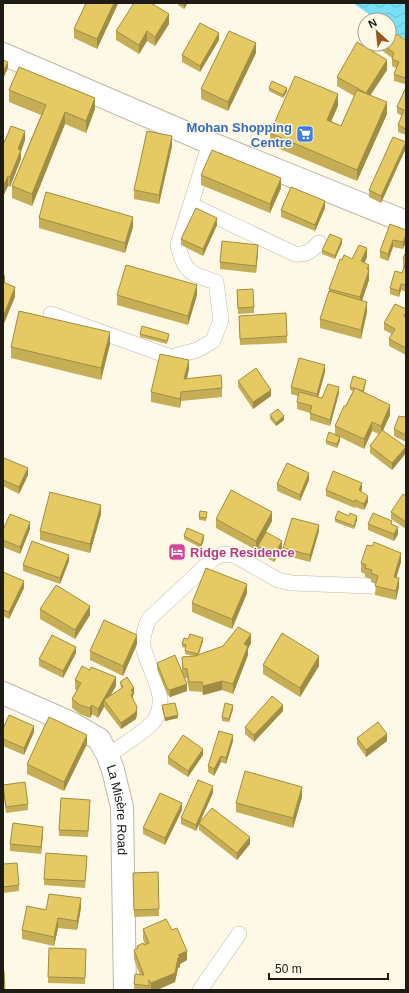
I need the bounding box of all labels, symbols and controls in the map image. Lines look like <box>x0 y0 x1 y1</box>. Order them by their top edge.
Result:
north arrow <box>357 12 397 52</box>
text: N <box>366 16 379 30</box>
place label: Mohan Shopping Centre <box>187 120 292 150</box>
supermarket icon: Mohan Shopping Centre <box>295 124 315 144</box>
hotel icon: Ridge Residence <box>167 542 187 562</box>
place label: Ridge Residence <box>190 545 295 560</box>
street label: La Misère Road <box>104 762 130 855</box>
scale bar <box>269 955 388 981</box>
text: 50 m <box>275 962 302 976</box>

